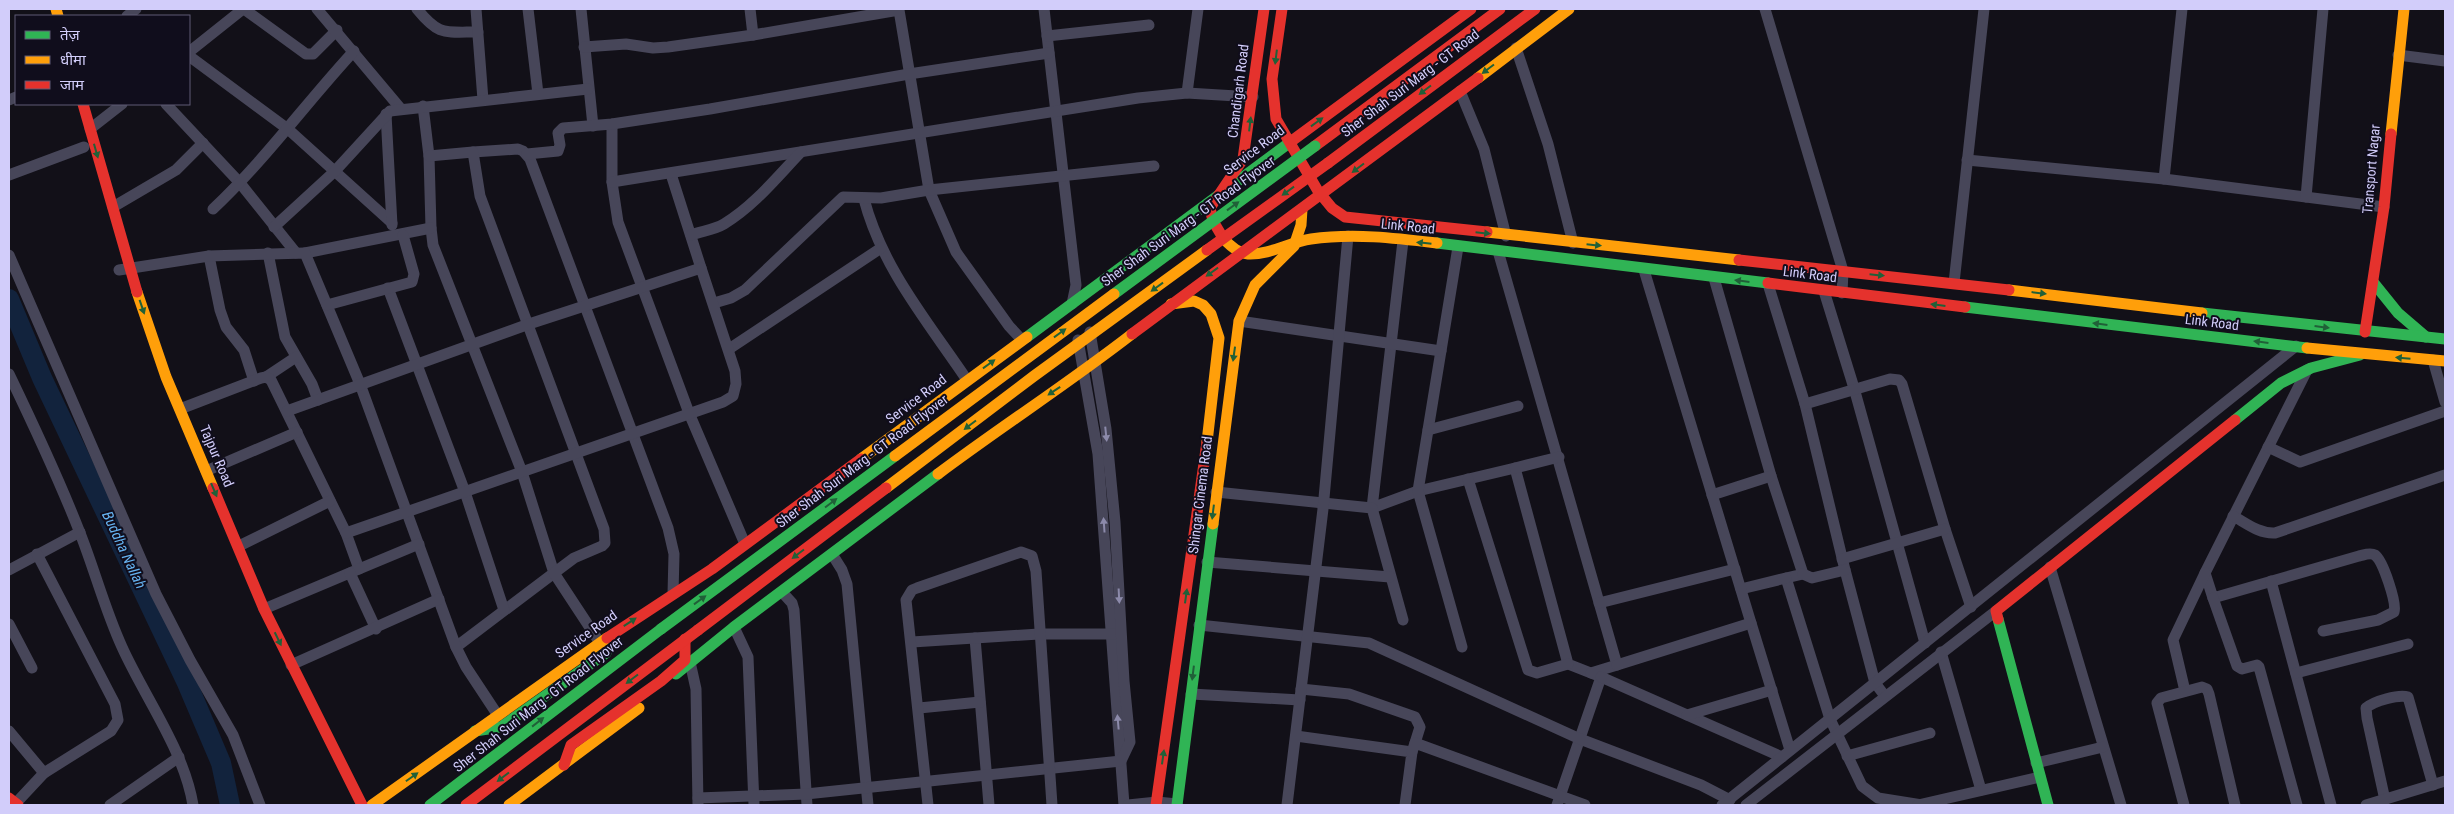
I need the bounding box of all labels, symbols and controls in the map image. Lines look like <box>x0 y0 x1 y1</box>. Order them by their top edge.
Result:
legend <box>15 15 190 105</box>
text: तेज़ <box>60 26 81 44</box>
street label: Sher Shah Suri Marg - GT Road <box>1338 26 1482 140</box>
street label: Chandigarh Road <box>1224 43 1252 139</box>
one-way arrow <box>1272 49 1280 65</box>
text: धीमा <box>60 51 87 69</box>
one-way arrow <box>1482 64 1495 75</box>
text: जाम <box>60 76 85 94</box>
one-way arrow <box>1418 85 1432 95</box>
one-way arrow <box>1246 116 1254 132</box>
one-way arrow <box>1310 117 1324 127</box>
street label: Service Road <box>1221 122 1287 178</box>
street label: Transport Nagar <box>2359 124 2383 214</box>
one-way arrow <box>93 143 101 158</box>
street label: Sher Shah Suri Marg - GT Road Flyover <box>1098 153 1278 289</box>
one-way arrow <box>1352 163 1365 173</box>
one-way arrow <box>1281 186 1295 196</box>
one-way arrow <box>1226 201 1240 211</box>
street label: Link Road <box>1380 215 1436 237</box>
one-way arrow <box>1475 229 1491 237</box>
one-way arrow <box>1416 239 1432 247</box>
one-way arrow <box>1586 241 1602 249</box>
street label: Link Road <box>1782 263 1838 285</box>
one-way arrow <box>1206 267 1219 278</box>
one-way arrow <box>1870 271 1886 279</box>
one-way arrow <box>1734 277 1750 285</box>
one-way arrow <box>1150 282 1164 292</box>
one-way arrow <box>2031 289 2047 297</box>
one-way arrow <box>139 299 146 314</box>
one-way arrow <box>1930 301 1946 309</box>
street label: Link Road <box>2184 311 2240 333</box>
one-way arrow <box>2091 320 2107 328</box>
one-way arrow <box>2314 323 2330 331</box>
one-way arrow <box>1053 328 1067 338</box>
one-way arrow <box>2253 338 2269 346</box>
one-way arrow <box>1230 346 1238 362</box>
one-way arrow <box>2395 353 2411 361</box>
one-way arrow <box>982 359 996 369</box>
street label: Service Road <box>883 371 949 427</box>
one-way arrow <box>1047 386 1061 396</box>
street label: Sher Shah Suri Marg - GT Road Flyover <box>773 391 951 531</box>
one-way arrow <box>964 419 977 430</box>
street label: Tajpur Road <box>197 423 237 489</box>
one-way arrow <box>1102 426 1110 442</box>
street label: Shingar Cinema Road <box>1185 435 1215 555</box>
one-way arrow <box>211 483 219 497</box>
one-way arrow <box>824 498 837 509</box>
one-way arrow <box>1209 504 1217 520</box>
water label: Buddha Nallah <box>98 508 150 592</box>
one-way arrow <box>1099 516 1107 532</box>
one-way arrow <box>792 548 805 559</box>
one-way arrow <box>1116 588 1124 604</box>
one-way arrow <box>1182 588 1190 604</box>
one-way arrow <box>693 595 707 605</box>
street label: Service Road <box>552 607 620 661</box>
one-way arrow <box>623 617 636 627</box>
one-way arrow <box>274 632 282 647</box>
street label: Sher Shah Suri Marg - GT Road Flyover <box>450 633 626 775</box>
one-way arrow <box>1189 665 1197 681</box>
one-way arrow <box>625 674 639 684</box>
one-way arrow <box>1113 713 1121 729</box>
one-way arrow <box>531 717 544 728</box>
one-way arrow <box>1159 749 1167 765</box>
one-way arrow <box>405 772 418 783</box>
one-way arrow <box>497 772 510 783</box>

